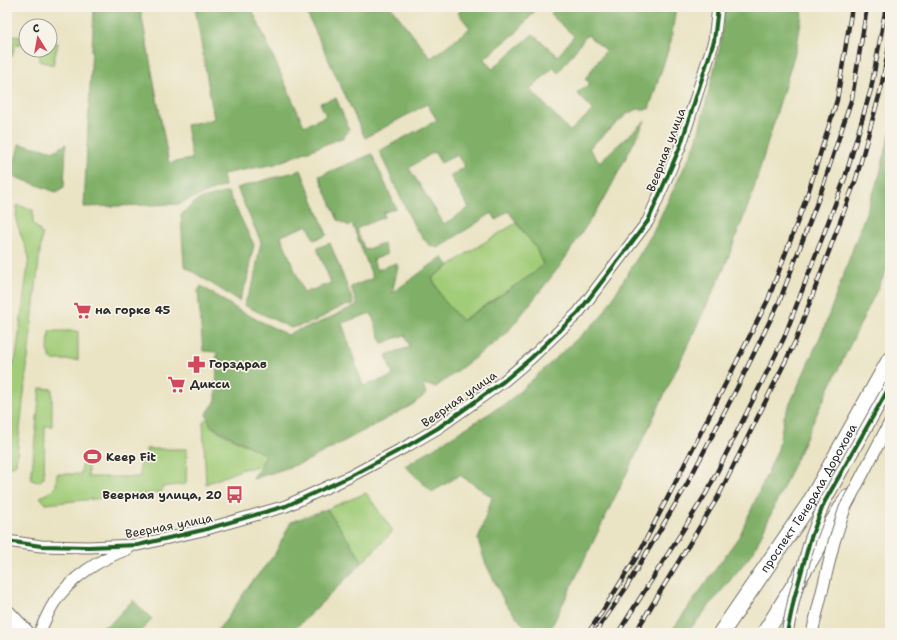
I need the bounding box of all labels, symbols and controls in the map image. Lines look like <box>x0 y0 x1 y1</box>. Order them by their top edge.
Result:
north arrow <box>18 18 58 58</box>
text: С <box>31 21 41 37</box>
street label: Веерная улица <box>643 105 690 194</box>
supermarket icon: на горке 45 <box>72 300 92 320</box>
place label: на горке 45 <box>95 302 170 318</box>
pharmacy icon: Горздрав <box>186 354 206 374</box>
place label: Горздрав <box>209 356 267 372</box>
street label: Веерная улица <box>418 367 500 431</box>
supermarket icon: Дикси <box>167 374 187 394</box>
place label: Дикси <box>190 376 231 392</box>
street label: проспект Генерала Дорохова <box>757 420 861 576</box>
sports icon: Keep Fit <box>83 447 103 467</box>
place label: Keep Fit <box>106 449 156 465</box>
bus stop icon: Веерная улица, 20 <box>225 485 245 505</box>
place label: Веерная улица, 20 <box>103 487 222 503</box>
street label: Веерная улица <box>124 510 214 542</box>

